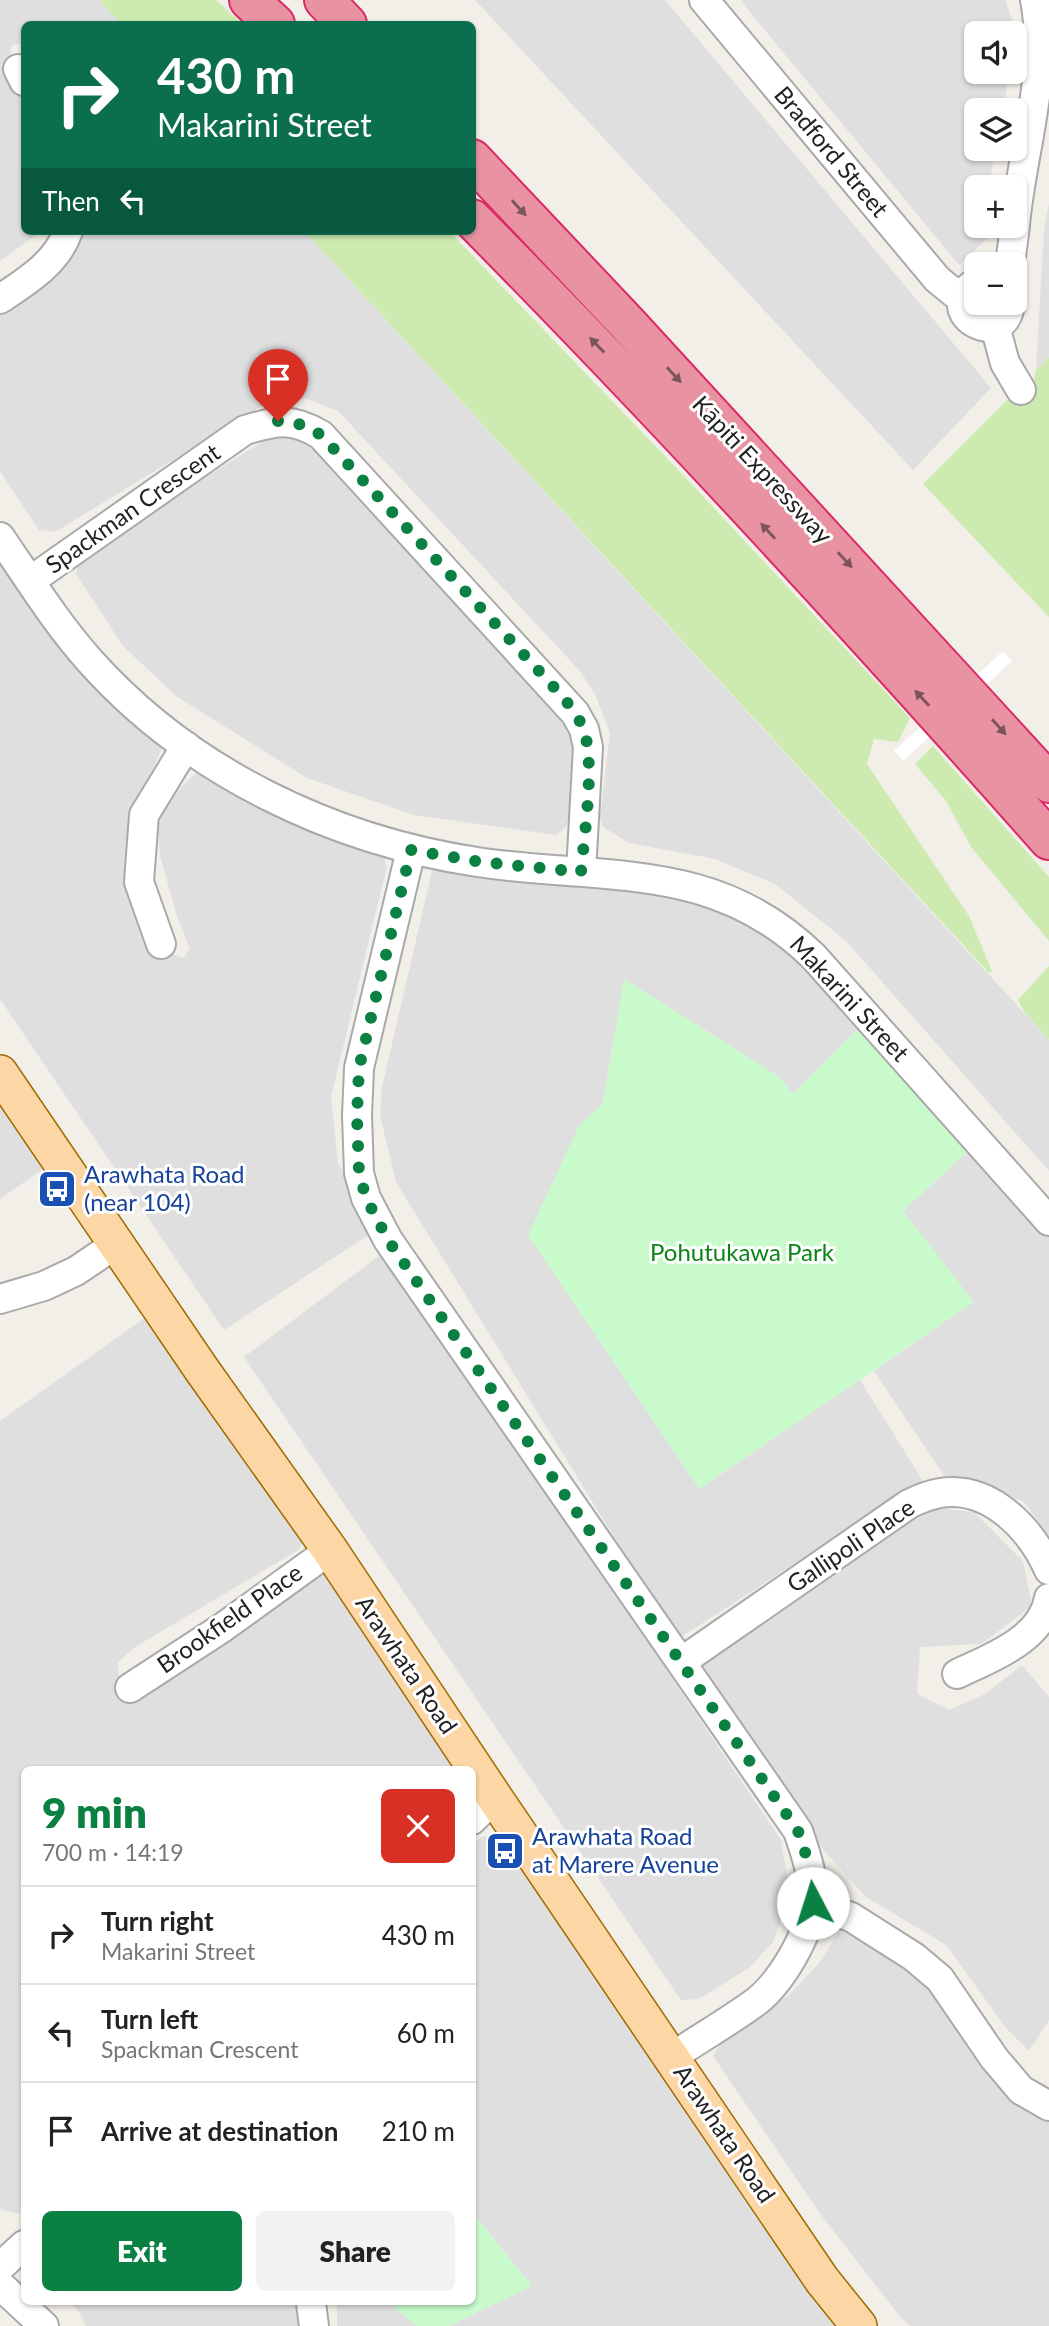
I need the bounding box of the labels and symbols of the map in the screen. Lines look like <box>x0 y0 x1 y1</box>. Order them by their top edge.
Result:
street label: Bradford Street <box>769 80 896 223</box>
one-way arrow <box>511 199 527 216</box>
one-way arrow <box>590 337 606 354</box>
pin <box>248 349 308 421</box>
one-way arrow <box>666 366 682 383</box>
street label: Kāpiti Expressway <box>687 389 839 549</box>
street label: Spackman Crescent <box>39 437 225 579</box>
one-way arrow <box>760 523 776 540</box>
one-way arrow <box>837 551 853 568</box>
one-way arrow <box>914 690 930 707</box>
one-way arrow <box>991 718 1007 735</box>
street label: Makarini Street <box>785 929 916 1067</box>
place label: Arawhata Road (near 104) <box>84 1159 245 1216</box>
bus stop icon: Arawhata Road (near 104) <box>36 1168 78 1210</box>
park label: Pohutukawa Park <box>650 1237 835 1266</box>
street label: Gallipoli Place <box>781 1492 919 1598</box>
street label: Brookfield Place <box>151 1557 307 1679</box>
street label: Arawhata Road <box>350 1590 464 1739</box>
place label: Arawhata Road at Marere Avenue <box>532 1821 719 1878</box>
bus stop icon: Arawhata Road at Marere Avenue <box>484 1830 526 1872</box>
position arrow <box>776 1866 850 1940</box>
street label: Arawhata Road <box>668 2059 782 2208</box>

